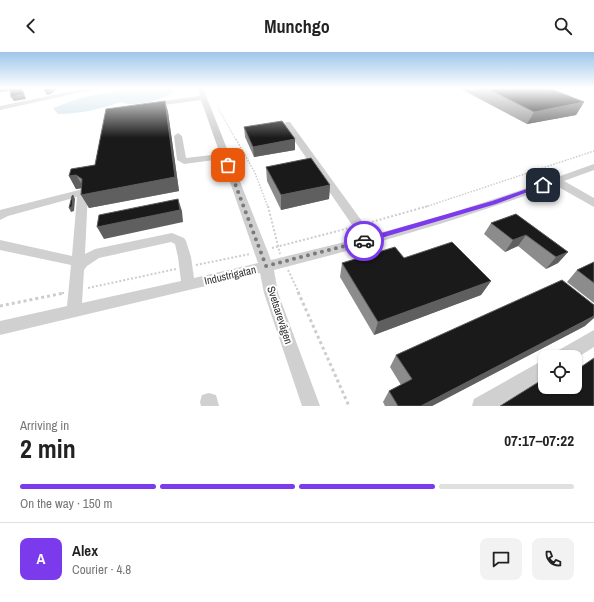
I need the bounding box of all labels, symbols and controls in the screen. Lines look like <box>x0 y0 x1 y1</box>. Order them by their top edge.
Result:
text: Munchgo <box>264 14 330 39</box>
icon: back <box>20 15 42 37</box>
icon: search <box>552 15 574 37</box>
pin <box>211 148 245 182</box>
icon: bag <box>217 154 239 176</box>
pin <box>526 168 560 202</box>
icon: home <box>532 174 554 196</box>
courier <box>344 221 384 261</box>
icon: car <box>353 230 375 252</box>
street label: Industrigatan <box>203 262 257 288</box>
street label: Svetsarevägen <box>264 284 296 346</box>
map controls <box>538 350 582 394</box>
button: locate <box>538 350 582 394</box>
text: Arriving in <box>20 417 69 434</box>
text: 07:17–07:22 <box>504 430 574 451</box>
text: 2 min <box>20 431 76 466</box>
text: On the way · 150 m <box>20 495 112 512</box>
button: chat <box>480 538 522 580</box>
button: phone <box>532 538 574 580</box>
text: Alex <box>72 540 98 561</box>
text: A <box>37 548 45 569</box>
text: Courier · 4.8 <box>72 561 131 578</box>

